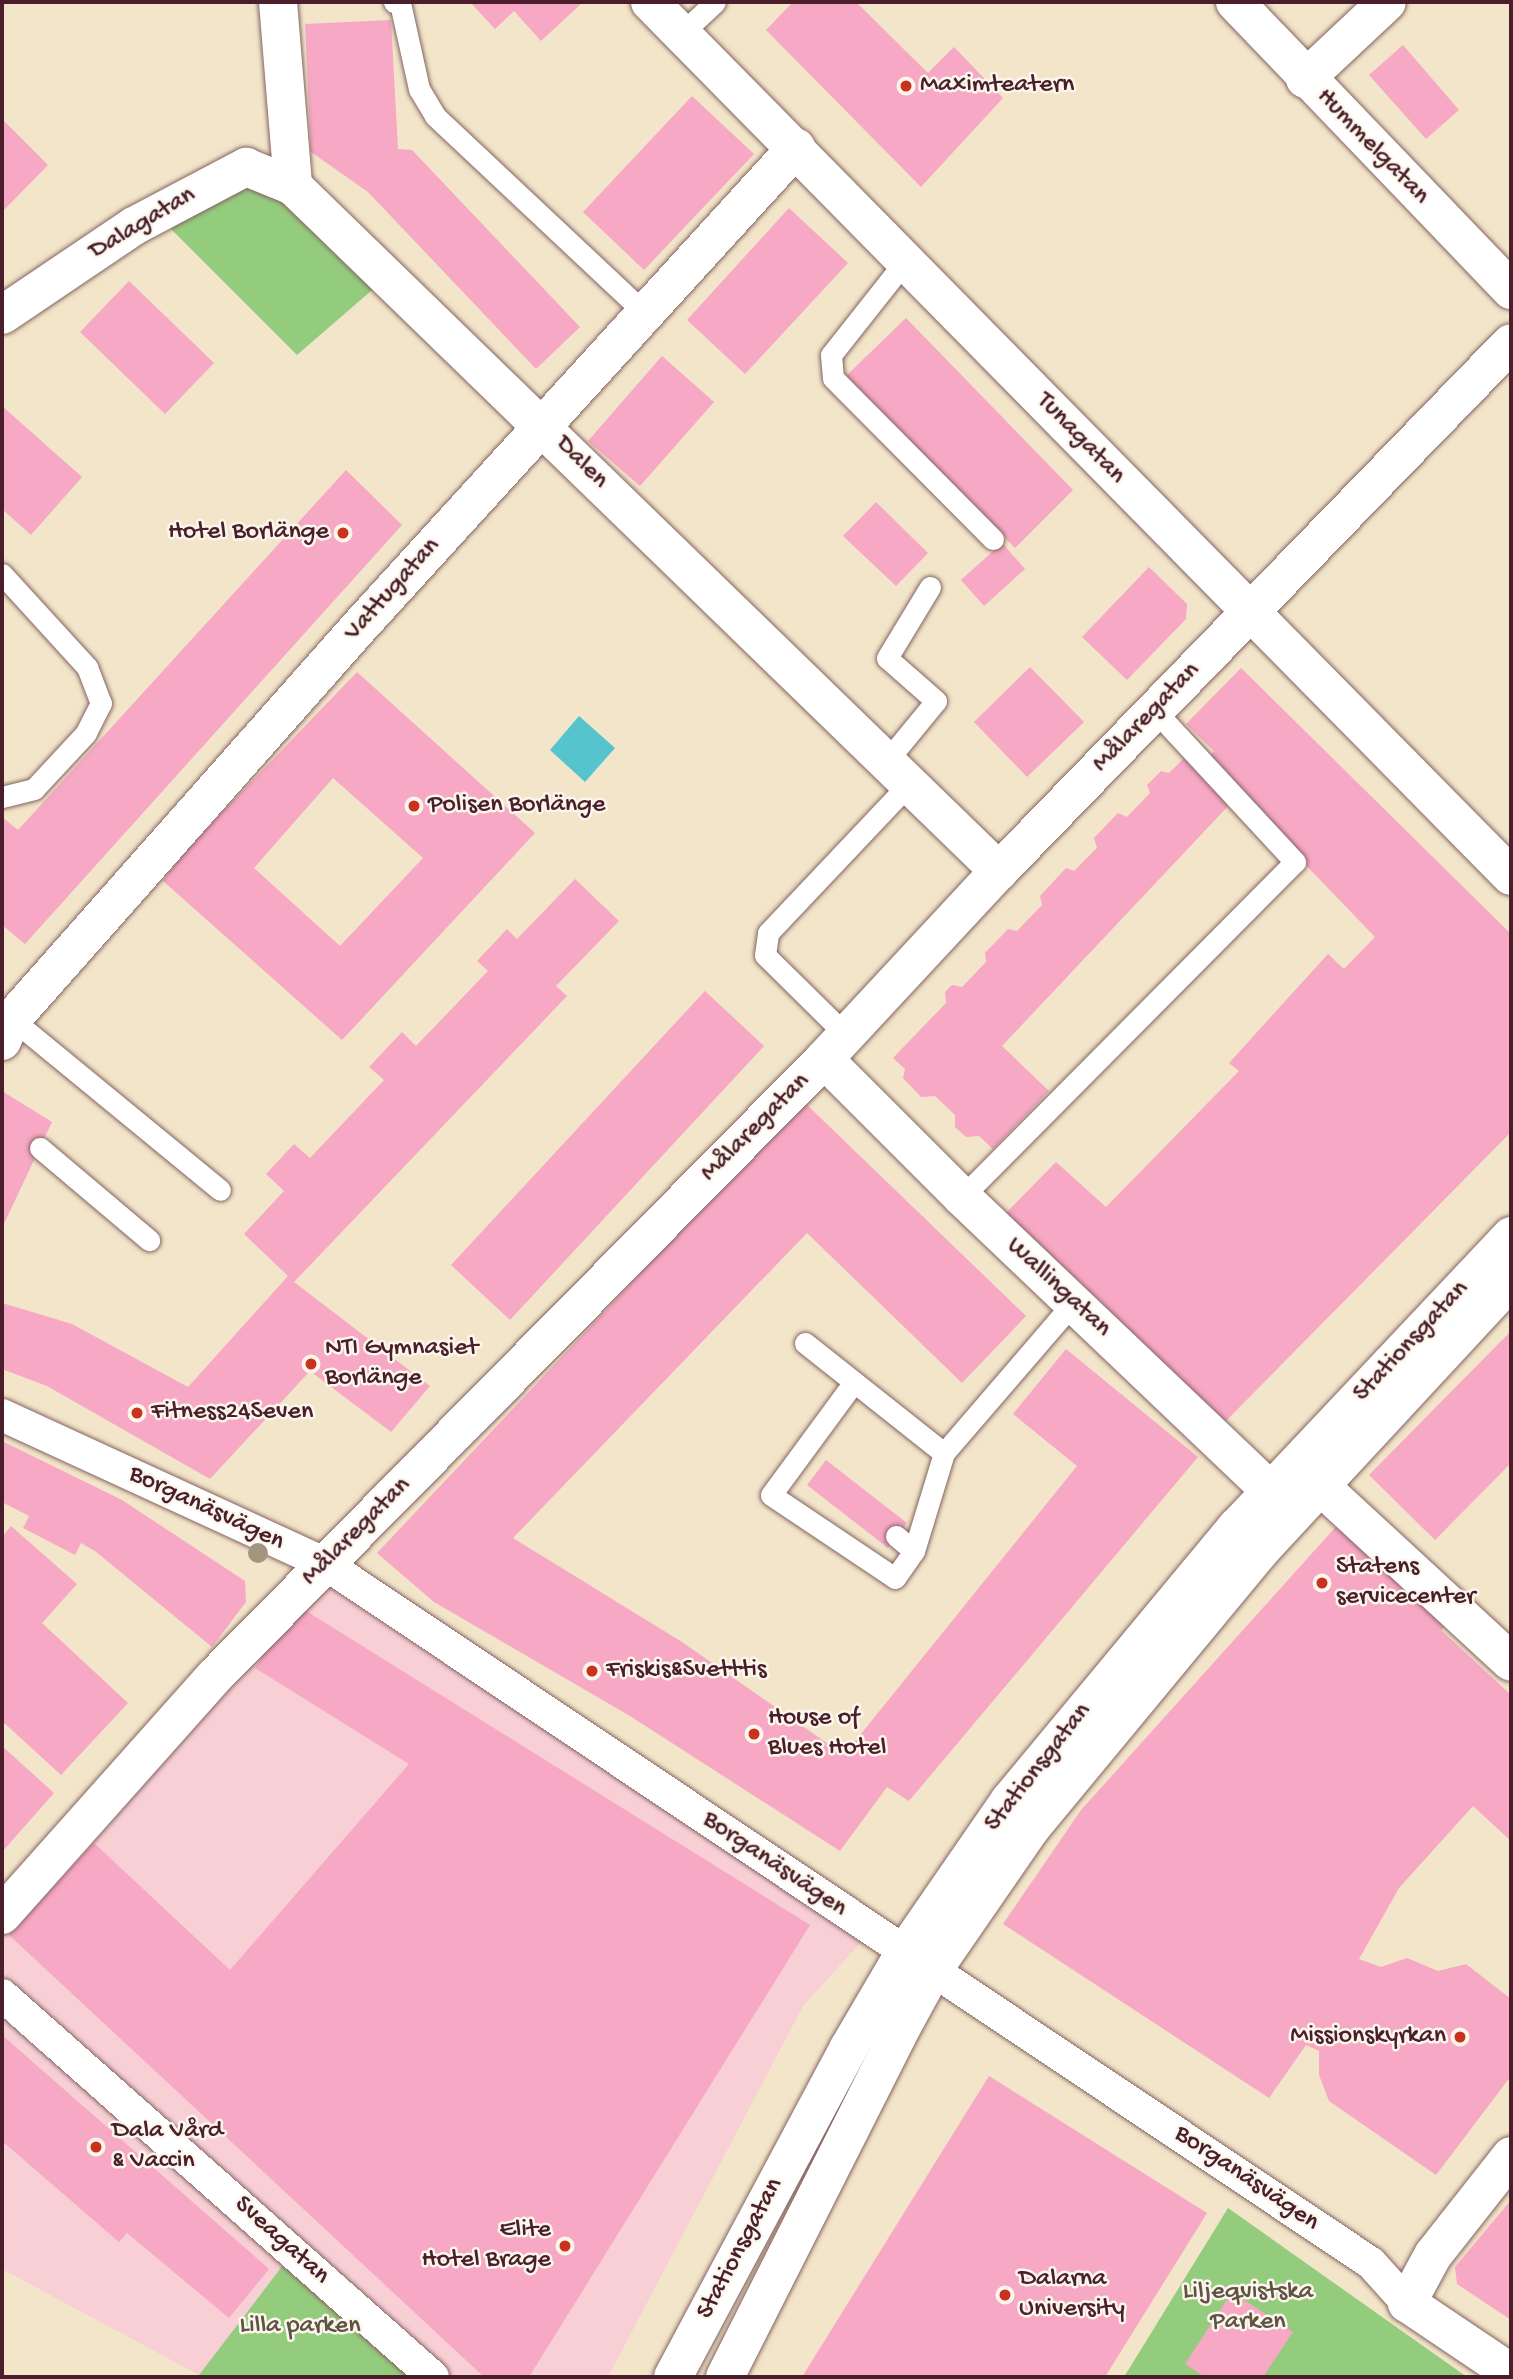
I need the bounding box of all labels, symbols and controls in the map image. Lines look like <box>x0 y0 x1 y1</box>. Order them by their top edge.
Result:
place label: Maximteatern <box>920 70 1074 102</box>
marker: Maximteatern <box>898 78 914 94</box>
street label: Hummelgatan <box>1309 82 1435 212</box>
street label: Dalagatan <box>84 180 202 268</box>
street label: Tunagatan <box>1029 387 1131 491</box>
street label: Dalen <box>548 430 614 496</box>
place label: Hotel Borlänge <box>168 517 329 549</box>
marker: Hotel Borlänge <box>335 525 351 541</box>
street label: Vattugatan <box>338 532 448 648</box>
street label: Målaregatan <box>1086 656 1208 780</box>
place label: Polisen Borlänge <box>428 790 605 822</box>
marker: Polisen Borlänge <box>406 798 422 814</box>
street label: Målaregatan <box>695 1067 817 1189</box>
street label: Wallingatan <box>999 1231 1117 1345</box>
street label: Stationsgatan <box>1348 1275 1476 1409</box>
place label: NTI Gymnasiet Borlänge <box>325 1333 478 1394</box>
marker: NTI Gymnasiet Borlänge <box>303 1356 319 1372</box>
place label: Fitness24Seven <box>151 1397 313 1429</box>
marker: Fitness24Seven <box>129 1405 145 1421</box>
street label: Borganäsvägen <box>123 1459 289 1559</box>
street label: Målaregatan <box>296 1471 418 1593</box>
place label: Statens servicecenter <box>1336 1552 1475 1614</box>
marker: Statens servicecenter <box>1314 1575 1330 1591</box>
place label: Friskis&Svetttis <box>606 1655 767 1687</box>
marker: Friskis&Svetttis <box>584 1663 600 1679</box>
street label: Stationsgatan <box>979 1697 1099 1839</box>
place label: House of Blues Hotel <box>768 1703 886 1764</box>
marker: House of Blues Hotel <box>746 1726 762 1742</box>
street label: Borganäsvägen <box>696 1805 852 1925</box>
place label: Missionskyrkan <box>1290 2021 1446 2053</box>
marker: Missionskyrkan <box>1452 2029 1468 2045</box>
place label: Dala Vård & Vaccin <box>112 2116 223 2178</box>
street label: Borganäsvägen <box>1168 2119 1324 2239</box>
marker: Dala Vård & Vaccin <box>86 2137 106 2157</box>
street label: Stationsgatan <box>691 2173 791 2325</box>
street label: Sveagatan <box>227 2190 335 2292</box>
place label: Elite Hotel Brage <box>422 2215 551 2276</box>
marker: Elite Hotel Brage <box>557 2238 573 2254</box>
place label: Dalarna University <box>1019 2264 1125 2326</box>
park label: Liljeqvistska Parken <box>1183 2277 1313 2338</box>
marker: Dalarna University <box>997 2287 1013 2303</box>
park label: Lilla parken <box>240 2311 360 2343</box>

